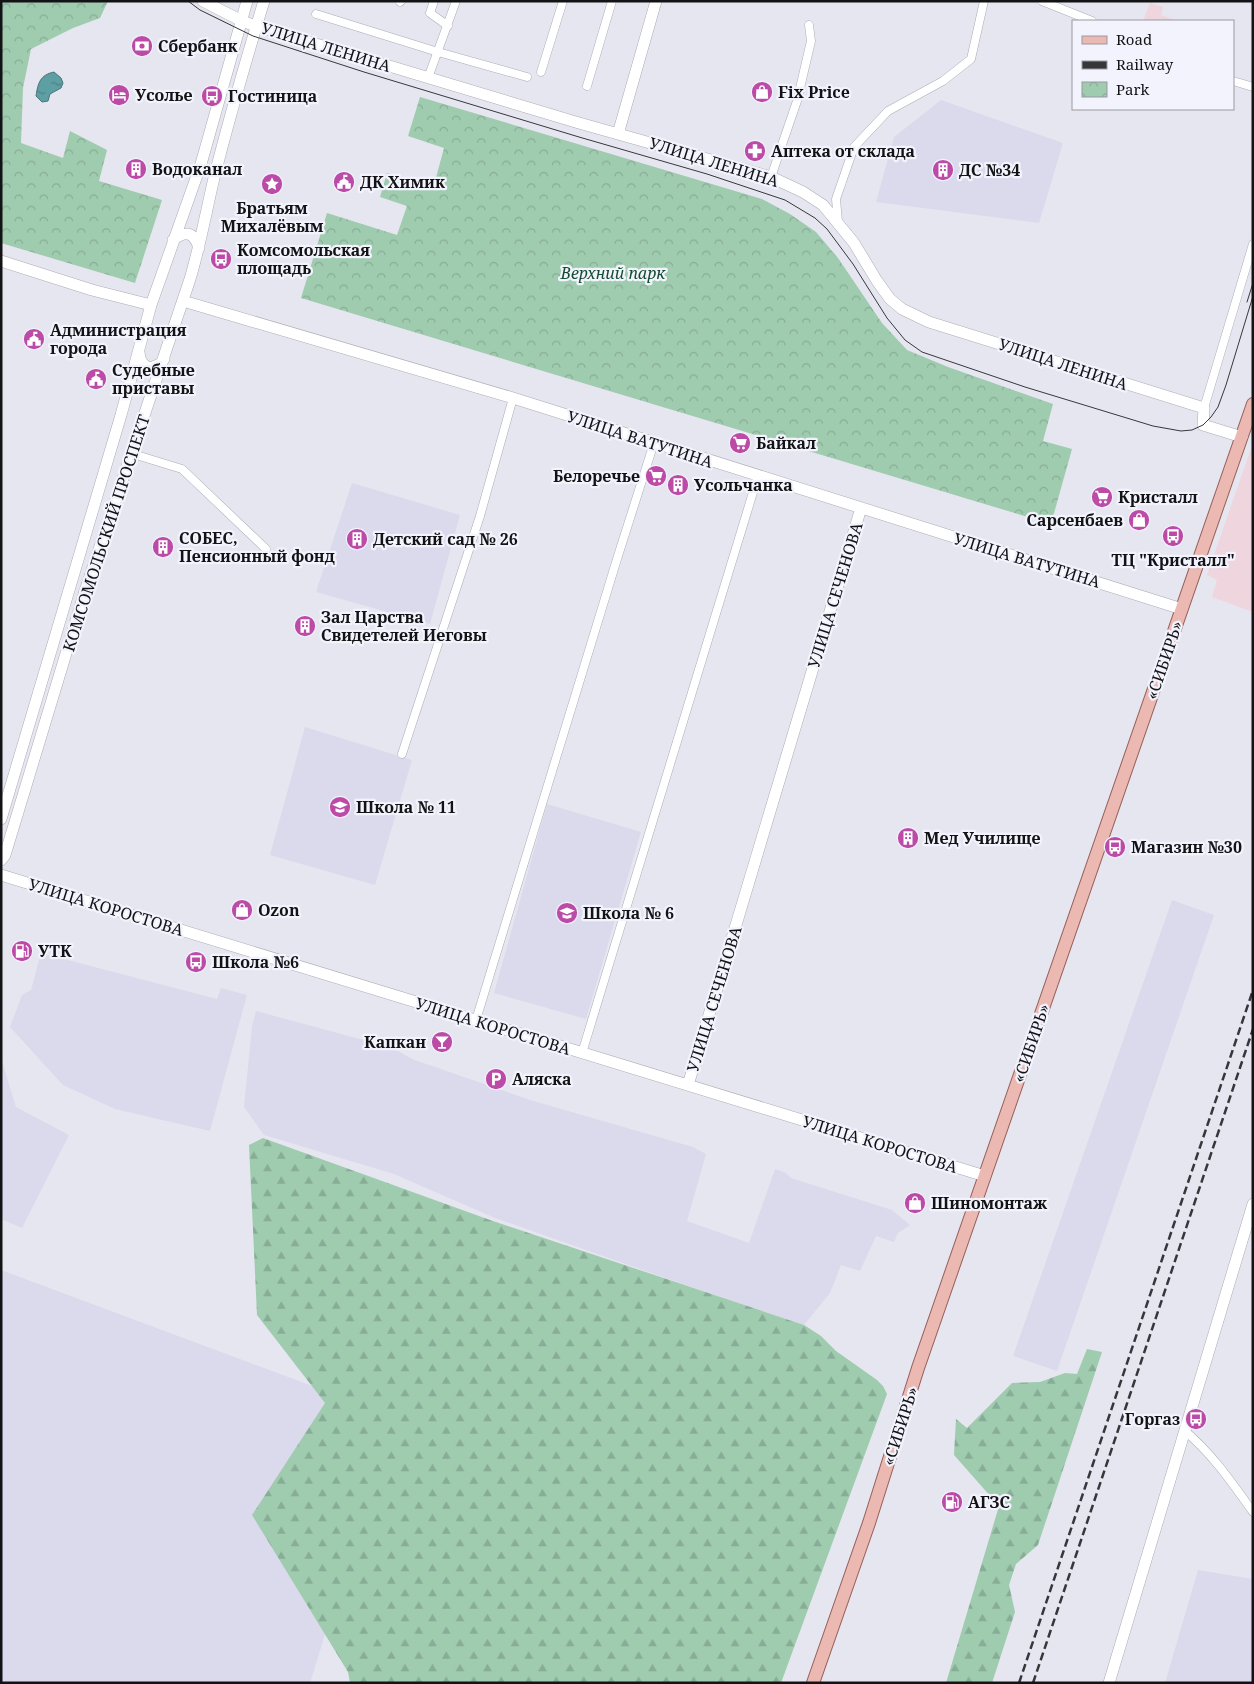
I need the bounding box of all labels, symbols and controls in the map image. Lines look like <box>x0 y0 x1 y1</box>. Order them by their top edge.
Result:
street label: УЛИЦА ЛЕНИНА <box>258 17 394 77</box>
legend <box>1072 20 1234 110</box>
text: Road <box>1116 29 1152 49</box>
bank icon: Сбербанк <box>130 34 154 58</box>
place label: Сбербанк <box>158 35 238 57</box>
text: Railway <box>1116 54 1174 74</box>
text: Park <box>1116 79 1150 99</box>
shop icon: Fix Price <box>750 80 774 104</box>
place label: Fix Price <box>778 81 850 103</box>
hotel icon: Усолье <box>107 83 131 107</box>
place label: Усолье <box>135 84 192 106</box>
bus stop icon: Гостиница <box>200 84 224 108</box>
place label: Гостиница <box>228 85 317 107</box>
street label: УЛИЦА ЛЕНИНА <box>646 132 782 192</box>
pharmacy icon: Аптека от склада <box>743 139 767 163</box>
place label: Аптека от склада <box>771 140 915 162</box>
building icon: Водоканал <box>124 157 148 181</box>
place label: Водоканал <box>152 158 242 180</box>
building icon: ДС №34 <box>931 158 955 182</box>
place label: ДС №34 <box>959 159 1020 181</box>
public building icon: ДК Химик <box>332 170 356 194</box>
place label: ДК Химик <box>360 171 445 193</box>
place icon: Братьям Михалёвым <box>260 172 284 196</box>
place label: Братьям Михалёвым <box>221 197 324 237</box>
place label: Комсомольская площадь <box>237 239 370 279</box>
bus stop icon: Комсомольская площадь <box>209 247 233 271</box>
park label: Верхний парк <box>559 262 666 284</box>
place label: Администрация города <box>50 319 187 359</box>
public building icon: Администрация города <box>22 327 46 351</box>
street label: УЛИЦА ЛЕНИНА <box>996 333 1131 395</box>
place label: Судебные приставы <box>112 359 195 399</box>
public building icon: Судебные приставы <box>84 367 108 391</box>
street label: УЛИЦА ВАТУТИНА <box>564 405 716 473</box>
street label: КОМСОМОЛЬСКИЙ ПРОСПЕКТ <box>57 412 155 654</box>
supermarket icon: Байкал <box>728 431 752 455</box>
place label: Байкал <box>756 432 816 454</box>
supermarket icon: Белоречье <box>644 464 668 488</box>
place label: Белоречье <box>553 465 640 487</box>
building icon: Усольчанка <box>666 473 690 497</box>
place label: Усольчанка <box>694 474 793 496</box>
supermarket icon: Кристалл <box>1090 485 1114 509</box>
place label: Кристалл <box>1118 486 1198 508</box>
shop icon: Сарсенбаев <box>1127 508 1151 532</box>
place label: Сарсенбаев <box>1027 509 1123 531</box>
street label: УЛИЦА СЕЧЕНОВА <box>802 519 868 671</box>
bus stop icon: ТЦ "Кристалл" <box>1161 524 1185 548</box>
place label: СОБЕС, Пенсионный фонд <box>179 527 335 567</box>
building icon: Детский сад № 26 <box>345 527 369 551</box>
street label: УЛИЦА ВАТУТИНА <box>951 527 1104 593</box>
place label: Детский сад № 26 <box>373 528 518 550</box>
building icon: СОБЕС, Пенсионный фонд <box>151 535 175 559</box>
place label: ТЦ "Кристалл" <box>1111 549 1235 571</box>
place label: Зал Царства Свидетелей Иеговы <box>321 606 487 646</box>
building icon: Зал Царства Свидетелей Иеговы <box>293 614 317 638</box>
street label: «СИБИРЬ» <box>1140 618 1188 702</box>
school or university icon: Школа № 11 <box>328 795 352 819</box>
place label: Школа № 11 <box>356 796 456 818</box>
building icon: Мед Училище <box>896 826 920 850</box>
place label: Мед Училище <box>924 827 1040 849</box>
bus stop icon: Магазин №30 <box>1103 835 1127 859</box>
place label: Магазин №30 <box>1131 836 1242 858</box>
street label: УЛИЦА КОРОСТОВА <box>26 873 187 941</box>
shop icon: Ozon <box>230 898 254 922</box>
place label: Ozon <box>258 899 300 921</box>
school or university icon: Школа № 6 <box>555 901 579 925</box>
place label: Школа № 6 <box>583 902 674 924</box>
street label: УЛИЦА СЕЧЕНОВА <box>681 923 747 1075</box>
fuel station icon: УТК <box>10 939 34 963</box>
place label: УТК <box>38 940 72 962</box>
bus stop icon: Школа №6 <box>184 950 208 974</box>
place label: Школа №6 <box>212 951 299 973</box>
street label: УЛИЦА КОРОСТОВА <box>413 992 574 1060</box>
street label: «СИБИРЬ» <box>1007 1001 1055 1085</box>
bar icon: Капкан <box>430 1030 454 1054</box>
place label: Капкан <box>364 1031 426 1053</box>
parking icon: Аляска <box>484 1067 508 1091</box>
place label: Аляска <box>512 1068 572 1090</box>
street label: УЛИЦА КОРОСТОВА <box>800 1110 961 1178</box>
shop icon: Шиномонтаж <box>903 1191 927 1215</box>
place label: Шиномонтаж <box>931 1192 1048 1214</box>
street label: «СИБИРЬ» <box>877 1384 923 1468</box>
bus stop icon: Горгаз <box>1184 1407 1208 1431</box>
place label: Горгаз <box>1125 1408 1180 1430</box>
fuel station icon: АГЗС <box>940 1490 964 1514</box>
place label: АГЗС <box>968 1491 1010 1513</box>

